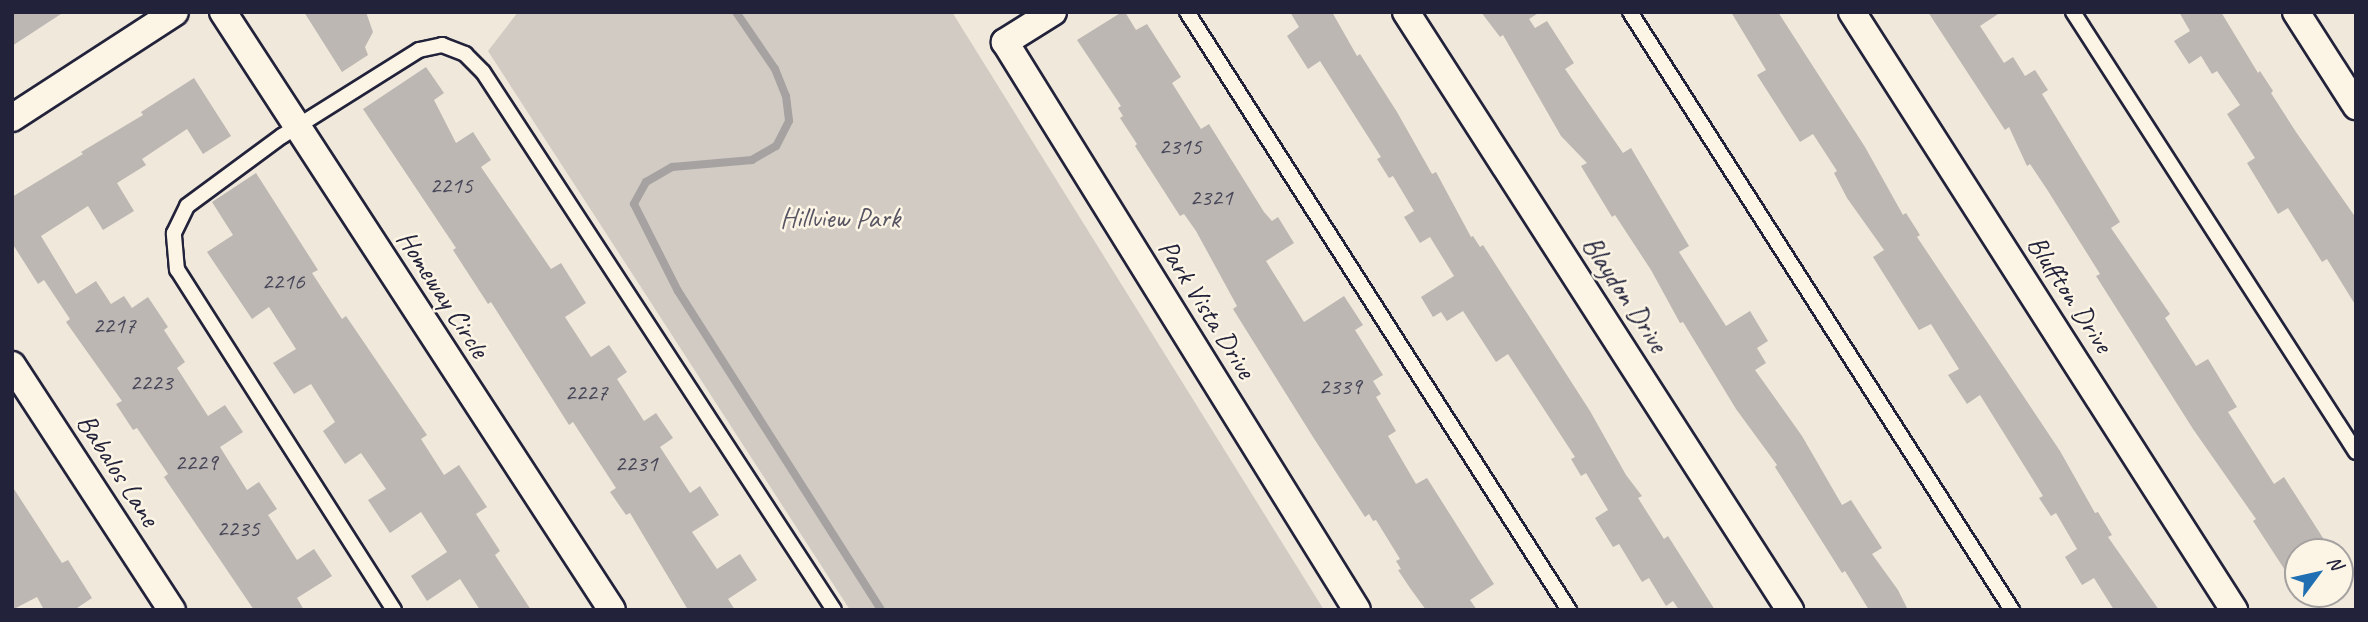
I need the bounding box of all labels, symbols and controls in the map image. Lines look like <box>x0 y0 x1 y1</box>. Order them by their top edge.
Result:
house number: 2315 <box>1158 133 1202 161</box>
house number: 2215 <box>429 172 473 200</box>
house number: 2321 <box>1189 184 1233 212</box>
park label: Hillview Park <box>780 201 900 235</box>
street label: Homeway Circle <box>389 224 497 364</box>
street label: Bluffton Drive <box>2020 229 2120 359</box>
street label: Blaydon Drive <box>1575 230 1675 358</box>
street label: Park Vista Drive <box>1151 233 1263 385</box>
house number: 2216 <box>261 268 305 296</box>
house number: 2217 <box>92 312 136 340</box>
house number: 2223 <box>129 369 173 397</box>
house number: 2339 <box>1318 373 1362 401</box>
house number: 2227 <box>564 379 608 407</box>
street label: Babalos Lane <box>69 408 167 532</box>
house number: 2229 <box>174 449 218 477</box>
house number: 2231 <box>614 450 658 478</box>
house number: 2235 <box>216 515 260 543</box>
north arrow <box>2284 538 2354 608</box>
text: N <box>2322 551 2348 574</box>

